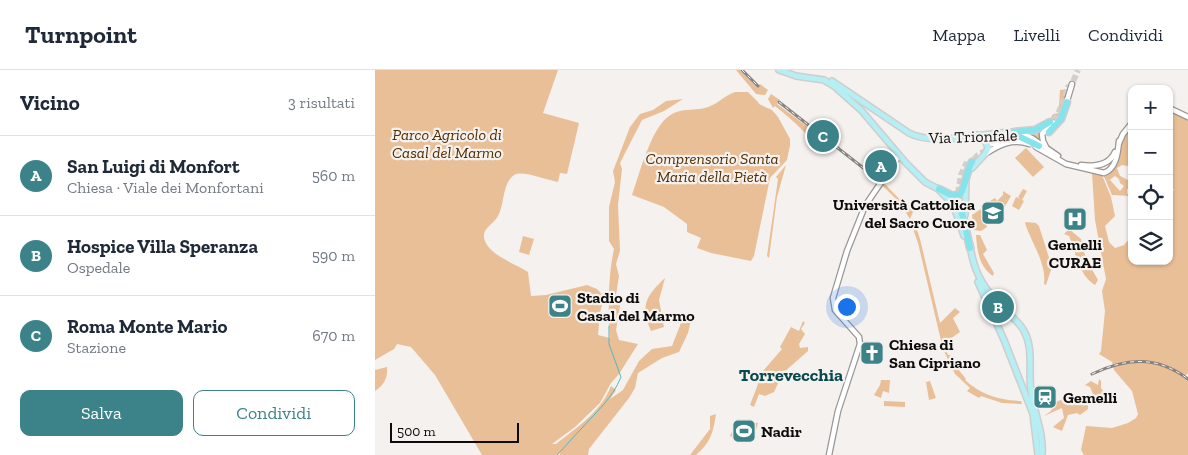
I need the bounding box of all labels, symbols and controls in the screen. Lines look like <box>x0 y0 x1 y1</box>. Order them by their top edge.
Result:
text: Turnpoint <box>25 20 137 49</box>
text: Mappa <box>933 24 985 46</box>
text: Livelli <box>1013 24 1060 46</box>
text: Condividi <box>1088 24 1163 46</box>
map controls <box>1128 85 1173 265</box>
button: + <box>1128 85 1173 130</box>
text: Vicino <box>20 90 80 115</box>
text: 3 risultati <box>288 93 355 112</box>
pin: C <box>807 117 839 155</box>
park label: Parco Agricolo di Casal del Marmo <box>392 125 502 162</box>
street label: Via Trionfale <box>927 125 1018 148</box>
button: − <box>1128 130 1173 175</box>
pin: A <box>865 147 897 185</box>
park label: Comprensorio Santa Maria della Pietà <box>646 149 778 186</box>
text: San Luigi di Monfort <box>67 155 240 178</box>
text: A <box>31 166 42 185</box>
text: 560 m <box>312 166 355 185</box>
button: locate <box>1128 175 1173 220</box>
text: Chiesa · Viale dei Monfortani <box>67 178 264 197</box>
place label: Università Cattolica del Sacro Cuore <box>833 195 975 232</box>
school or university icon: Università Cattolica del Sacro Cuore <box>980 200 1006 226</box>
hospital icon: Gemelli CURAE <box>1062 206 1088 232</box>
button: layers <box>1128 220 1173 265</box>
text: Hospice Villa Speranza <box>67 235 258 258</box>
place label: Gemelli CURAE <box>1048 235 1102 272</box>
text: B <box>31 246 41 265</box>
text: 590 m <box>312 246 355 265</box>
text: Ospedale <box>67 258 130 277</box>
place label: Stadio di Casal del Marmo <box>577 288 695 325</box>
pin: B <box>982 288 1014 326</box>
sports icon: Stadio di Casal del Marmo <box>547 293 573 319</box>
your location <box>834 294 860 320</box>
text: Roma Monte Mario <box>67 315 228 338</box>
text: C <box>31 326 41 345</box>
text: 670 m <box>312 326 355 345</box>
place label: Chiesa di San Cipriano <box>889 335 981 372</box>
text: Stazione <box>67 338 126 357</box>
church icon: Chiesa di San Cipriano <box>859 340 885 366</box>
district label: Torrevecchia <box>739 364 843 386</box>
station icon: Gemelli <box>1032 384 1058 410</box>
place label: Gemelli <box>1063 388 1118 407</box>
button: Salva <box>20 390 183 436</box>
button: Condividi <box>193 390 355 436</box>
sports icon: Nadir <box>731 418 757 444</box>
scale bar <box>390 420 519 443</box>
place label: Nadir <box>761 422 802 441</box>
text: 500 m <box>397 423 436 440</box>

